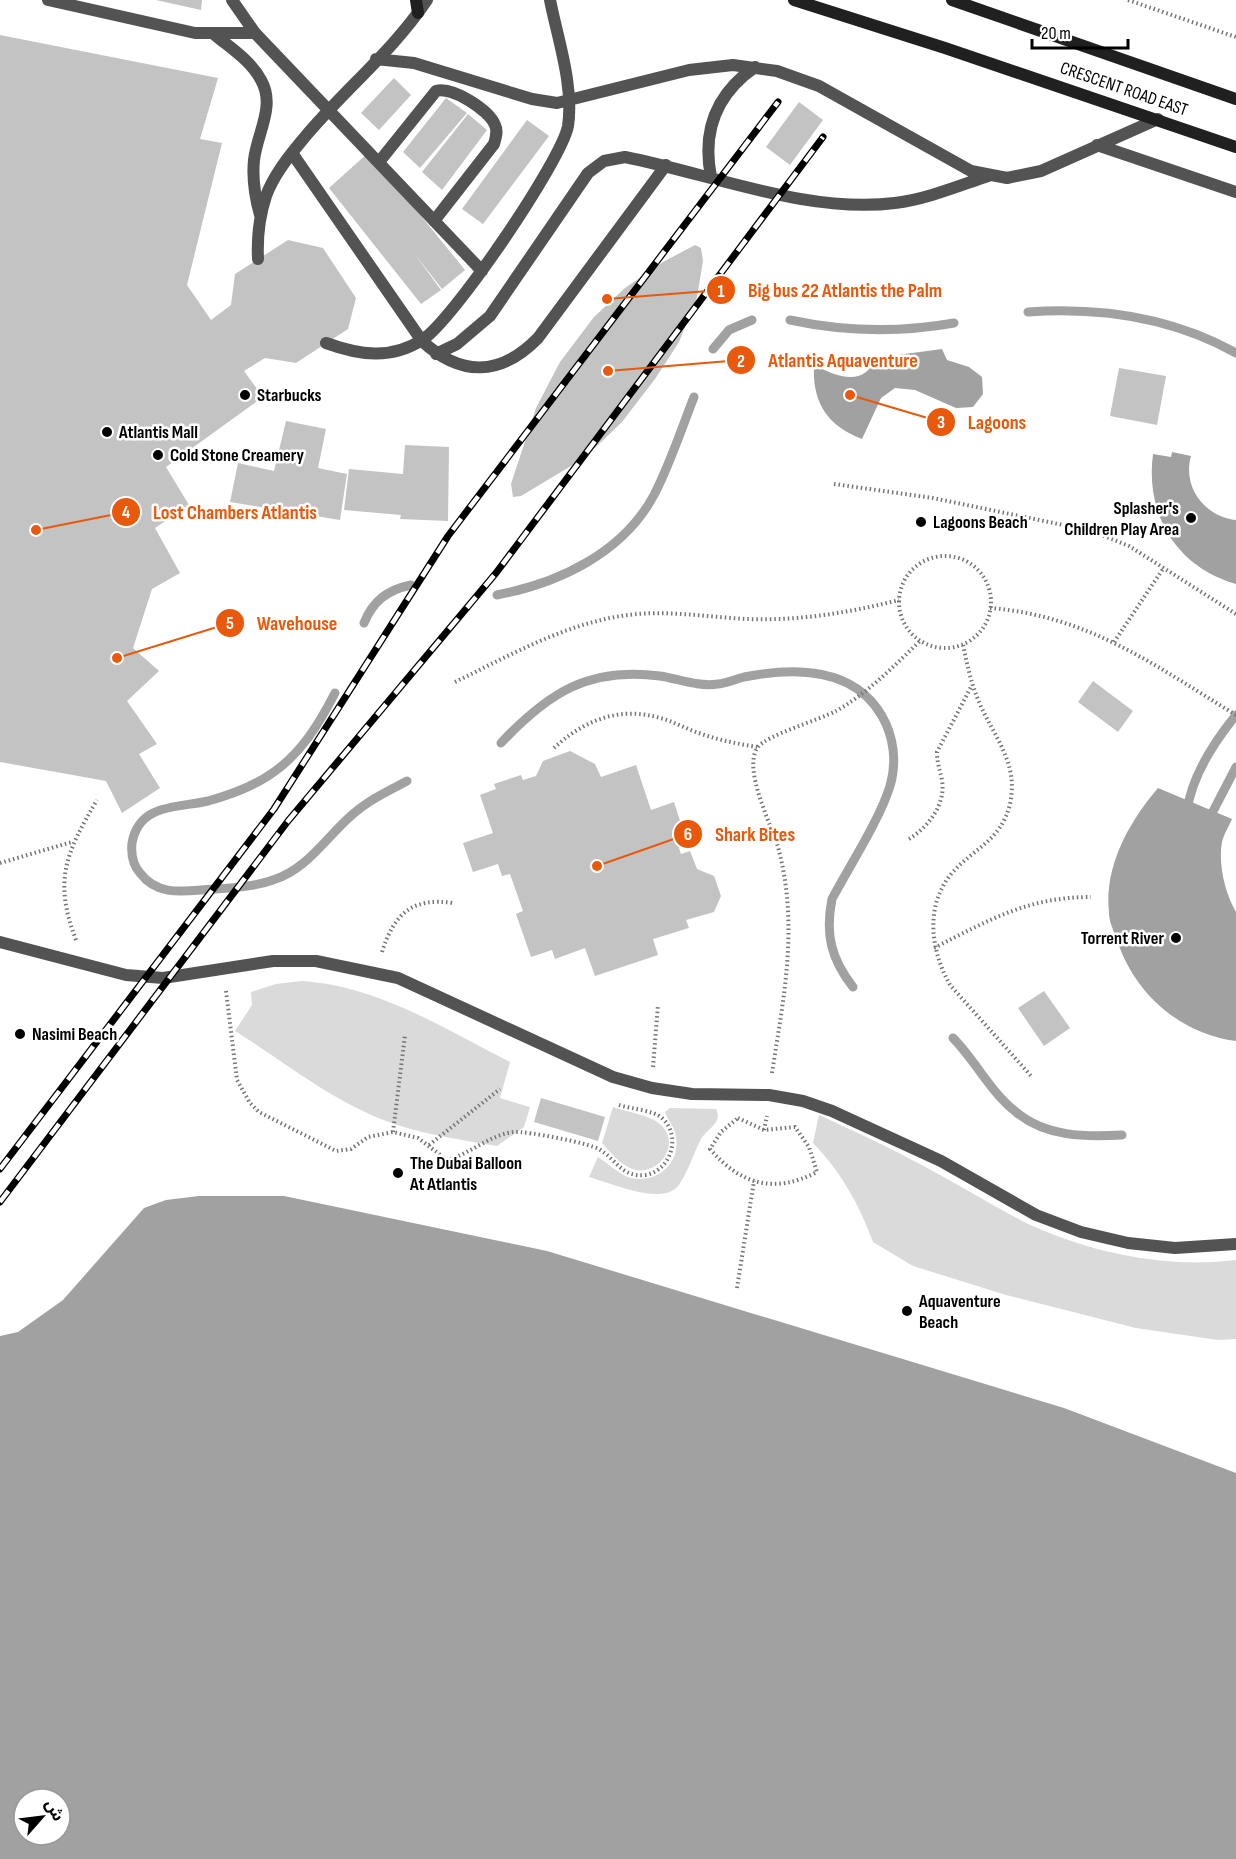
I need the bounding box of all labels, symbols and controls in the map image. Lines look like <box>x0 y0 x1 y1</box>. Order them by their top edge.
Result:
scale bar <box>1032 12 1128 50</box>
text: 20 m <box>1041 23 1071 44</box>
street label: CRESCENT ROAD EAST <box>1057 57 1191 121</box>
callout: Big bus 22 Atlantis the Palm <box>706 271 954 309</box>
text: Big bus 22 Atlantis the Palm <box>748 279 942 303</box>
text: 1 <box>717 281 725 302</box>
callout: Atlantis Aquaventure <box>726 341 929 379</box>
text: Atlantis Aquaventure <box>767 349 918 373</box>
text: 2 <box>737 351 745 372</box>
place label: Starbucks <box>257 385 322 406</box>
marker: Starbucks <box>238 388 252 402</box>
callout: Lagoons <box>926 403 1039 441</box>
text: Lagoons <box>968 411 1027 435</box>
text: 3 <box>937 412 945 433</box>
place label: Atlantis Mall <box>118 422 198 443</box>
marker: Atlantis Mall <box>100 425 114 439</box>
place label: Cold Stone Creamery <box>170 445 305 466</box>
marker: Cold Stone Creamery <box>151 448 165 462</box>
callout: Lost Chambers Atlantis <box>111 493 329 531</box>
place label: Splasher's Children Play Area <box>1064 498 1179 540</box>
text: Lost Chambers Atlantis <box>153 501 317 525</box>
text: 4 <box>122 502 131 523</box>
marker: Splasher's Children Play Area <box>1184 511 1198 525</box>
place label: Lagoons Beach <box>933 512 1028 533</box>
marker: Lagoons Beach <box>914 515 928 529</box>
callout: Wavehouse <box>215 604 350 642</box>
text: Wavehouse <box>257 612 337 636</box>
text: 5 <box>226 613 234 634</box>
callout: Shark Bites <box>673 815 807 853</box>
text: Shark Bites <box>715 823 795 847</box>
text: 6 <box>684 824 692 845</box>
place label: Torrent River <box>1081 928 1164 949</box>
marker: Torrent River <box>1169 931 1183 945</box>
place label: Nasimi Beach <box>32 1024 117 1045</box>
marker: Nasimi Beach <box>13 1027 27 1041</box>
place label: The Dubai Balloon At Atlantis <box>409 1153 522 1195</box>
marker: The Dubai Balloon At Atlantis <box>391 1166 405 1180</box>
place label: Aquaventure Beach <box>918 1291 1001 1333</box>
marker: Aquaventure Beach <box>900 1304 914 1318</box>
north arrow <box>12 1787 72 1847</box>
text: ش <box>40 1797 67 1825</box>

